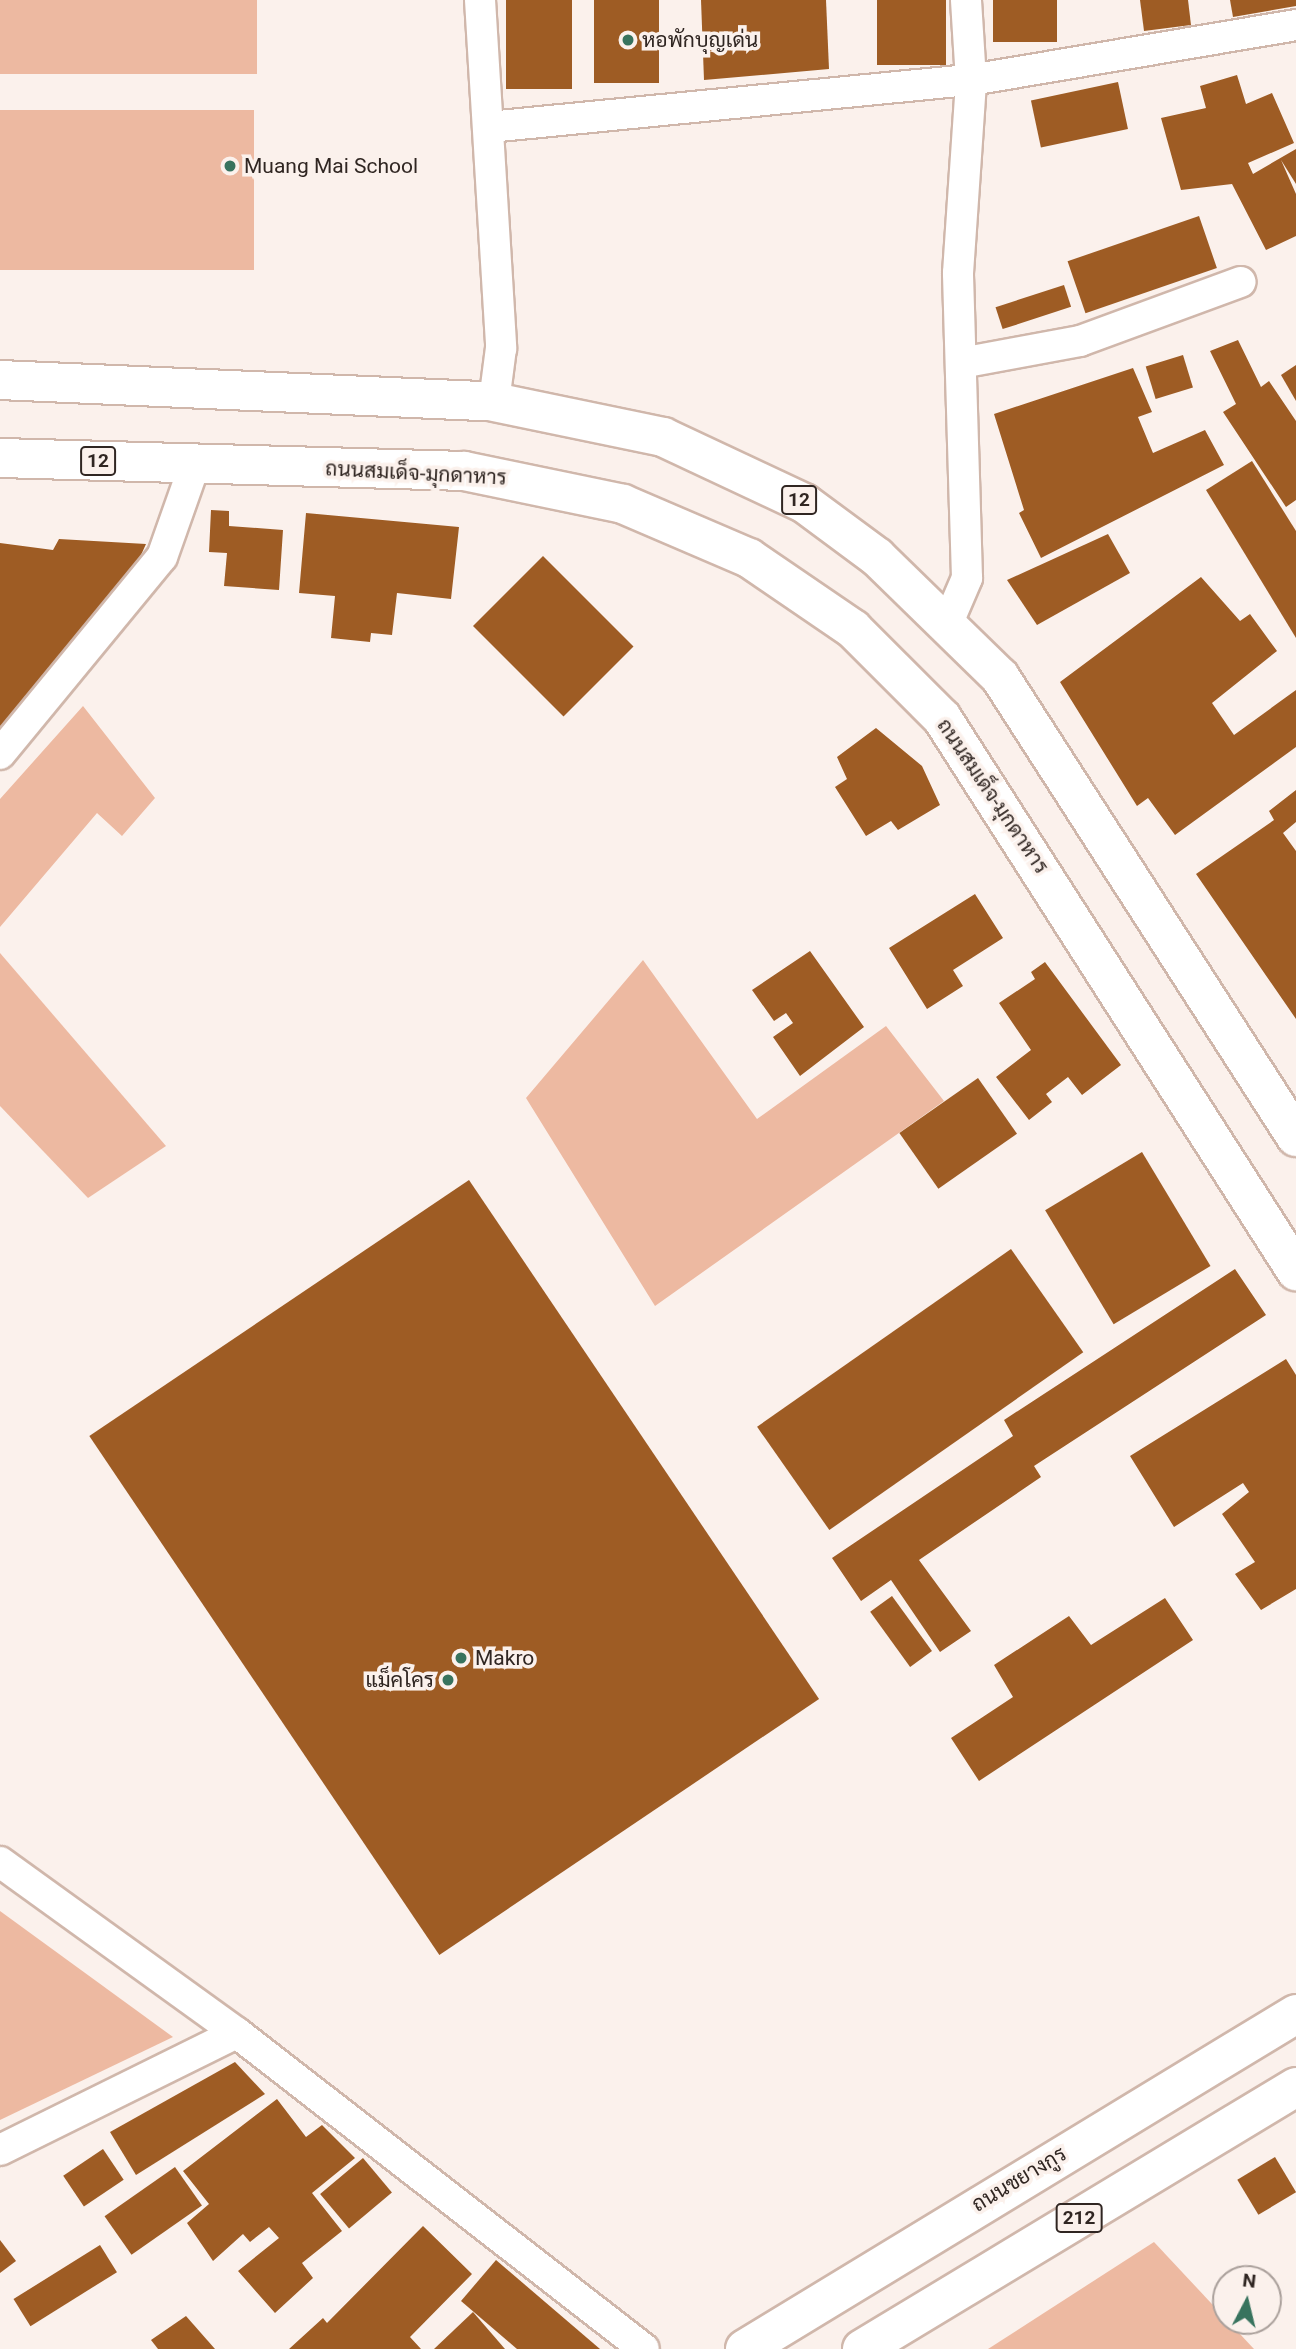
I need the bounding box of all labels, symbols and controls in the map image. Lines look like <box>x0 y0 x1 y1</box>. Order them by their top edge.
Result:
place label: หอพักบุญเด่น <box>642 27 758 53</box>
marker: หอพักบุญเด่น <box>620 32 636 48</box>
place label: Muang Mai School <box>244 153 418 179</box>
marker: Muang Mai School <box>222 158 238 174</box>
road number: 12 <box>79 446 117 476</box>
street label: ถนนสมเด็จ-มุกดาหาร <box>325 456 507 490</box>
road number: 12 <box>780 485 818 516</box>
street label: ถนนสมเด็จ-มุกดาหาร <box>932 714 1054 878</box>
place label: Makro <box>475 1645 534 1671</box>
marker: Makro <box>453 1650 469 1666</box>
place label: แม็คโคร <box>365 1667 434 1693</box>
marker: แม็คโคร <box>440 1672 456 1688</box>
street label: ถนนชยางกูร <box>967 2141 1071 2217</box>
road number: 212 <box>1054 2202 1104 2234</box>
north arrow <box>1212 2265 1282 2335</box>
text: N <box>1241 2268 1257 2293</box>

